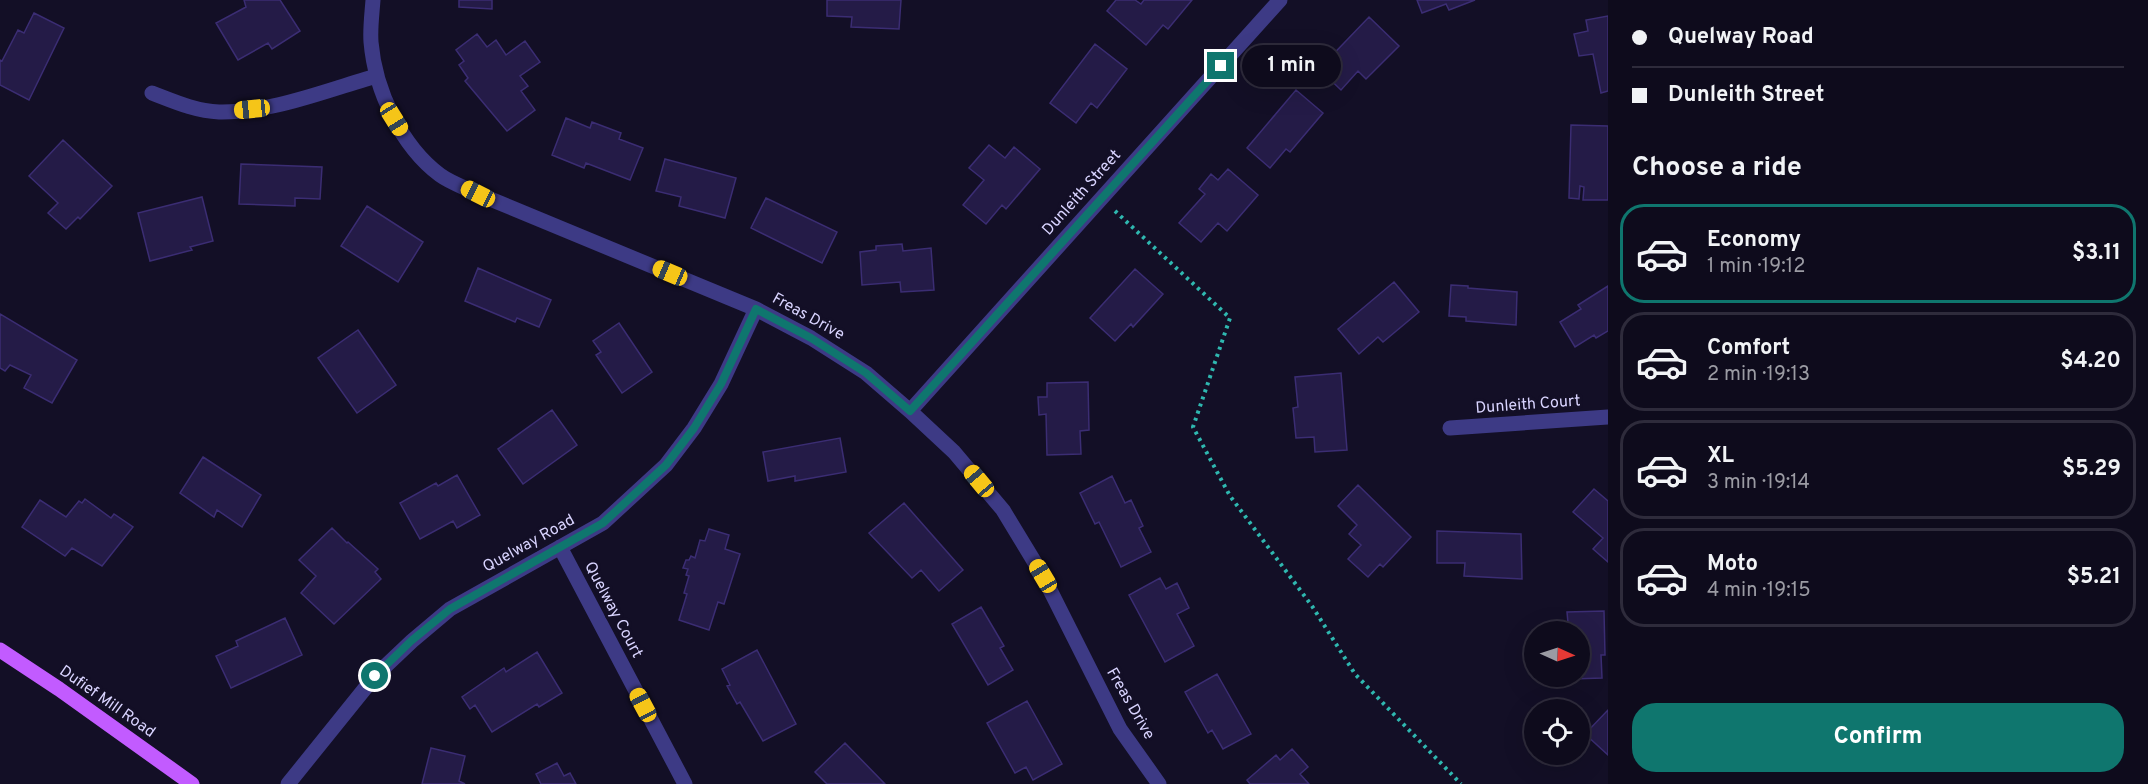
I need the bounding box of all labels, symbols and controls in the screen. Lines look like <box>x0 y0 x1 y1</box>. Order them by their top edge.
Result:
text: Quelway Road <box>1668 24 1814 51</box>
callout: 1 min <box>1242 45 1341 87</box>
route end <box>1207 52 1234 79</box>
text: 1 min <box>1267 53 1316 79</box>
text: Dunleith Street <box>1668 82 1824 109</box>
car <box>233 98 271 120</box>
car <box>377 99 411 139</box>
street label: Dunleith Street <box>1038 146 1126 240</box>
text: Choose a ride <box>1632 151 1802 185</box>
car <box>458 178 498 210</box>
icon: car <box>1635 227 1689 281</box>
text: Economy <box>1707 227 1801 254</box>
text: $3.11 <box>2072 240 2121 267</box>
text: 1 min · 19:12 <box>1707 254 1805 280</box>
car <box>650 258 690 288</box>
street label: Freas Drive <box>768 289 848 345</box>
icon: car <box>1635 335 1689 389</box>
text: Comfort <box>1707 335 1790 362</box>
text: $4.20 <box>2060 348 2121 375</box>
text: 2 min · 19:13 <box>1707 362 1810 388</box>
street label: Dunleith Court <box>1475 391 1581 419</box>
icon: car <box>1635 443 1689 497</box>
text: XL <box>1707 443 1734 470</box>
text: $5.29 <box>2062 456 2121 483</box>
car <box>961 461 997 501</box>
text: 3 min · 19:14 <box>1707 470 1810 496</box>
street label: Quelway Road <box>479 510 579 578</box>
icon: car <box>1635 551 1689 605</box>
text: Moto <box>1707 551 1758 578</box>
car <box>1026 556 1060 596</box>
street label: Quelway Court <box>579 558 647 662</box>
text: $5.21 <box>2067 564 2121 591</box>
text: 4 min · 19:15 <box>1707 578 1811 604</box>
north arrow <box>1524 621 1590 687</box>
map controls <box>1524 621 1590 765</box>
street label: Dufief Mill Road <box>55 661 159 743</box>
route start <box>361 662 388 689</box>
street label: Freas Drive <box>1101 664 1159 744</box>
car <box>627 685 659 725</box>
button: locate <box>1524 699 1590 765</box>
button: Confirm <box>1632 703 2124 772</box>

